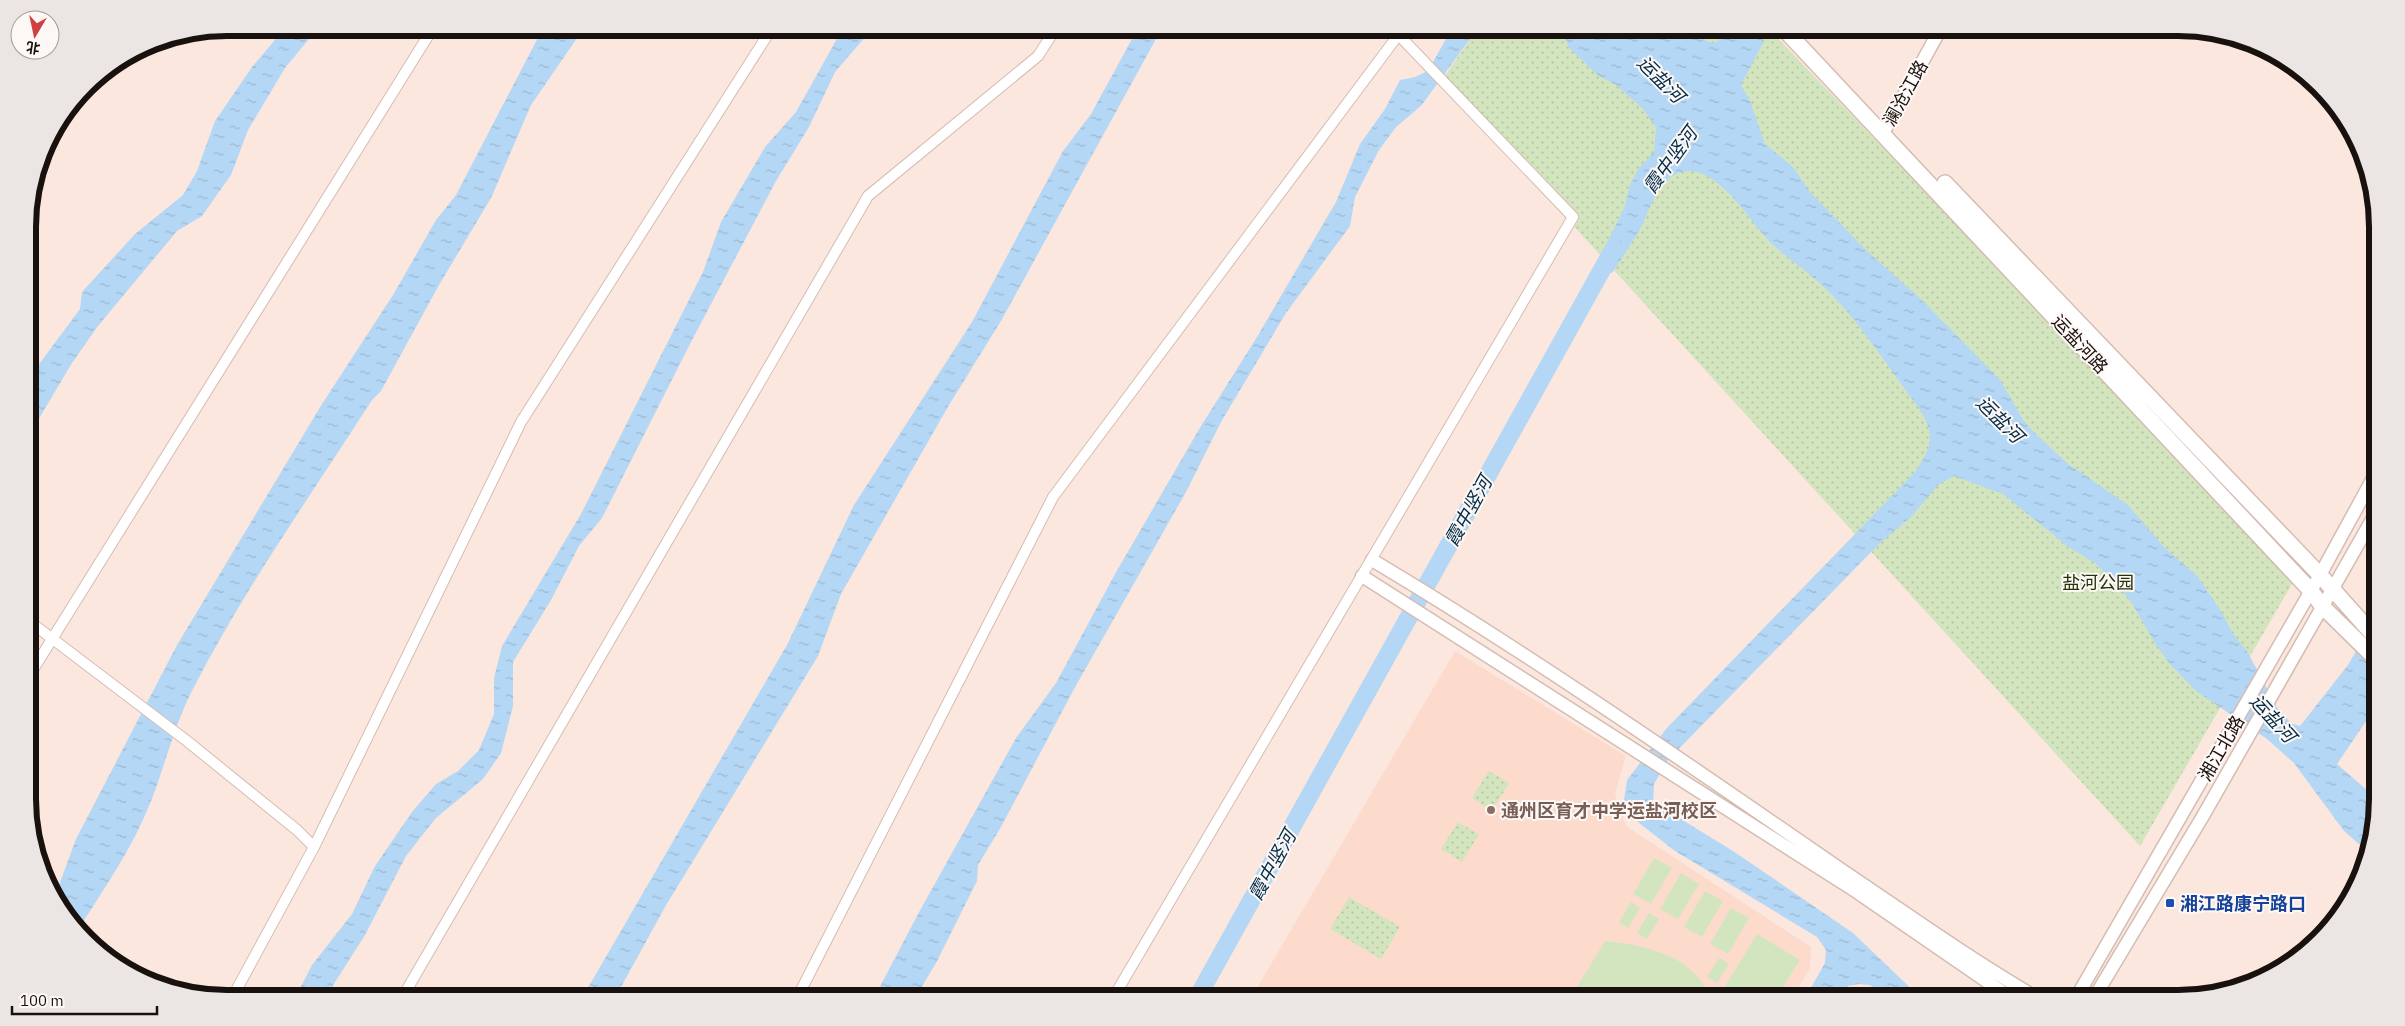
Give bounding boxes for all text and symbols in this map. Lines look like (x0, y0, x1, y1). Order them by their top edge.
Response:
north arrow (10, 10, 60, 60)
text: 北 (25, 38, 41, 58)
water label: 运盐河 (1632, 50, 1692, 110)
street label: 澜沧江路 (1877, 56, 1933, 130)
water label: 霞中竖河 (1638, 119, 1704, 198)
street label: 运盐河路 (2047, 310, 2113, 378)
water label: 运盐河 (1971, 390, 2031, 450)
water label: 霞中竖河 (1439, 468, 1499, 550)
park label: 盐河公园 (2062, 571, 2134, 594)
water label: 运盐河 (2245, 689, 2304, 750)
street label: 湘江北路 (2193, 711, 2249, 785)
place label: 通州区育才中学运盐河校区 (1501, 799, 1717, 822)
marker: 通州区育才中学运盐河校区 (1485, 804, 1497, 816)
water label: 霞中竖河 (1243, 822, 1303, 904)
place label: 湘江路康宁路口 (2180, 892, 2306, 915)
marker: 湘江路康宁路口 (2164, 897, 2176, 909)
scale bar (12, 984, 158, 1016)
text: 100 m (20, 991, 64, 1010)

